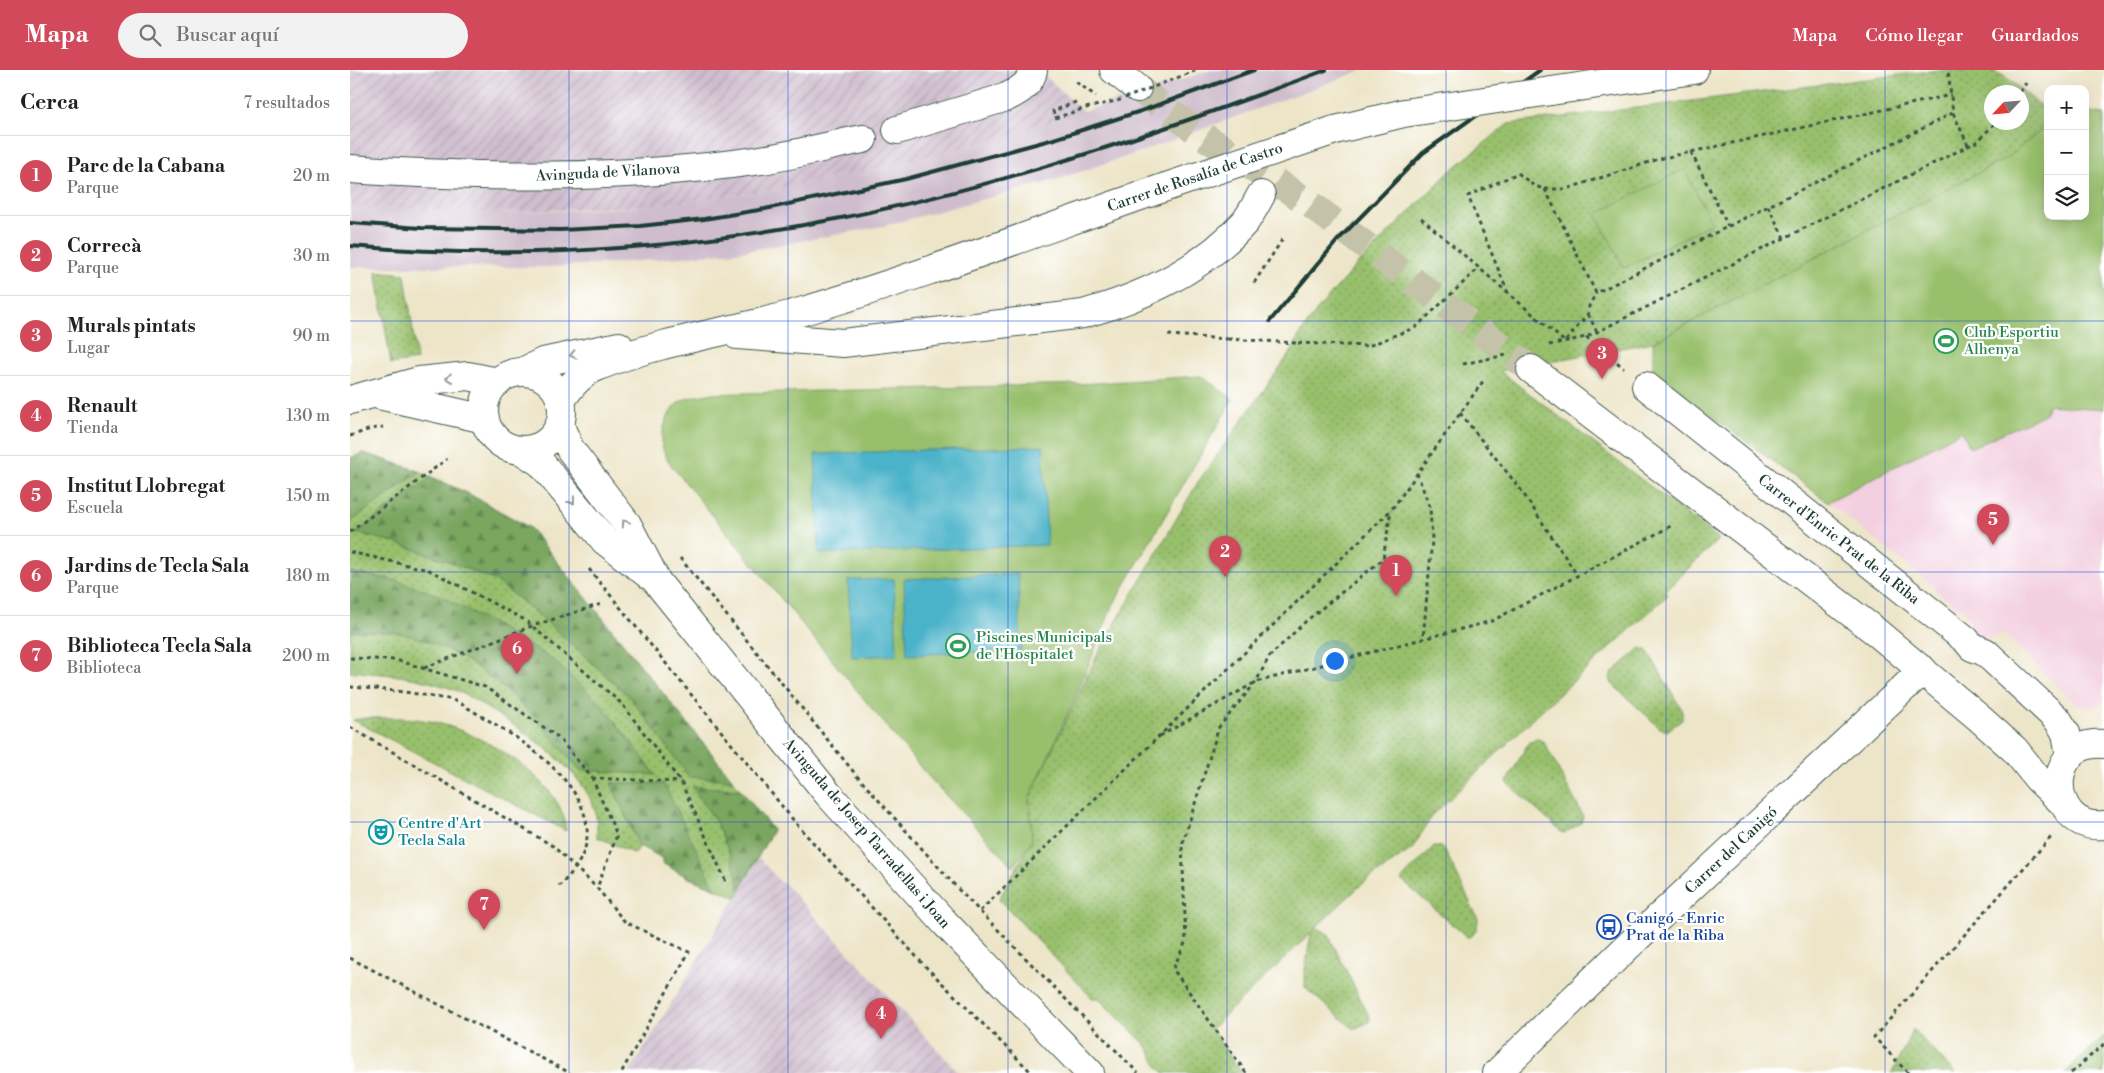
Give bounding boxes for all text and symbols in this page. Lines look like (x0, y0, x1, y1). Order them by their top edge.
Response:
search box (118, 13, 468, 58)
text: Mapa (25, 20, 88, 50)
icon: search (136, 21, 164, 49)
text: Buscar aquí (176, 23, 279, 47)
text: Mapa (1793, 24, 1837, 47)
text: Cómo llegar (1865, 24, 1963, 47)
text: Guardados (1991, 24, 2079, 47)
north arrow (1984, 85, 2029, 130)
map controls (2044, 85, 2089, 220)
button: + (2044, 85, 2089, 130)
text: Cerca (20, 90, 79, 116)
text: 7 resultados (244, 93, 330, 113)
button: − (2044, 130, 2089, 175)
street label: Carrer de Rosalía de Castro (1105, 139, 1285, 216)
text: Parc de la Cabana (67, 154, 225, 178)
street label: Avinguda de Vilanova (534, 159, 681, 186)
text: 1 (32, 166, 40, 186)
text: 20 m (293, 166, 330, 186)
button: layers (2044, 175, 2089, 220)
text: Parque (67, 178, 119, 198)
text: Correcà (67, 234, 141, 258)
text: 2 (31, 246, 41, 266)
text: 30 m (293, 246, 330, 266)
text: Parque (67, 258, 119, 278)
text: Murals pintats (67, 314, 196, 338)
place label: Club Esportiu Alhenya (1963, 323, 2059, 359)
text: 3 (31, 326, 41, 346)
text: 90 m (292, 326, 330, 346)
sports icon: Club Esportiu Alhenya (1933, 328, 1959, 354)
text: Lugar (67, 338, 110, 358)
pin: 3 (1586, 338, 1618, 379)
one-way arrow (569, 349, 578, 360)
one-way arrow (445, 372, 453, 383)
text: Renault (67, 394, 138, 418)
text: 4 (31, 406, 41, 426)
text: 130 m (286, 406, 330, 426)
text: Tienda (67, 418, 118, 438)
street label: Carrer d'Enric Prat de la Riba (1754, 470, 1924, 609)
text: Institut Llobregat (67, 474, 225, 498)
text: 5 (31, 486, 41, 506)
text: 150 m (286, 486, 330, 506)
one-way arrow (566, 495, 574, 504)
text: Escuela (67, 498, 123, 518)
pin: 5 (1977, 504, 2009, 545)
one-way arrow (622, 520, 632, 529)
pin: 2 (1209, 536, 1241, 577)
text: Jardins de Tecla Sala (67, 554, 249, 578)
pin: 1 (1380, 555, 1412, 596)
text: 6 (31, 566, 41, 586)
text: 180 m (286, 566, 330, 586)
text: Parque (67, 578, 119, 598)
place label: Piscines Municipals de l'Hospitalet (976, 628, 1112, 664)
pin: 6 (501, 633, 533, 674)
sports icon: Piscines Municipals de l'Hospitalet (945, 633, 971, 659)
text: Biblioteca Tecla Sala (67, 634, 252, 658)
text: 7 (31, 646, 41, 666)
text: 200 m (282, 646, 330, 666)
your location (1322, 648, 1348, 674)
text: Biblioteca (67, 658, 141, 678)
street label: Avinguda de Josep Tarradellas i Joan (778, 733, 955, 932)
street label: Carrer del Canigó (1681, 803, 1782, 898)
place label: Centre d'Art Tecla Sala (398, 814, 482, 850)
theatre icon: Centre d'Art Tecla Sala (368, 819, 394, 845)
pin: 7 (468, 889, 500, 930)
place label: Canigó - Enric Prat de la Riba (1626, 909, 1725, 945)
bus stop icon: Canigó - Enric Prat de la Riba (1596, 914, 1622, 940)
pin: 4 (865, 998, 897, 1039)

